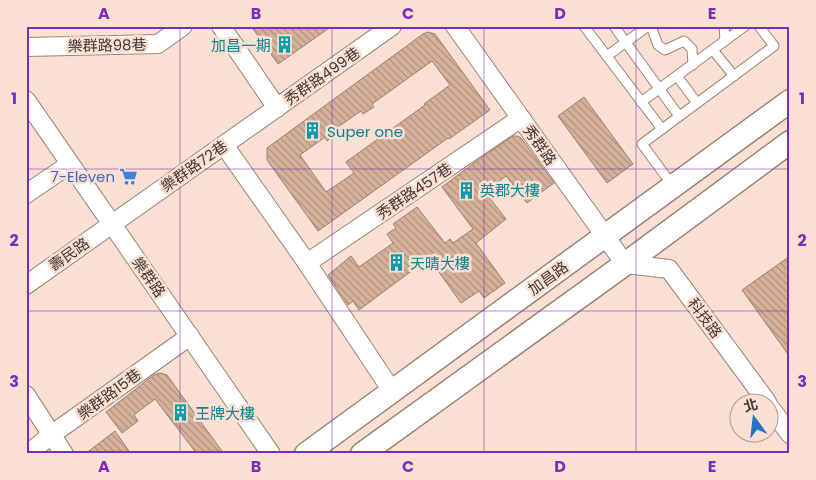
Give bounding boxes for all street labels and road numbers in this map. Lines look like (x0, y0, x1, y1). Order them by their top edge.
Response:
street label: 樂群路98巷 (67, 34, 147, 56)
street label: 秀群路499巷 (280, 42, 364, 110)
street label: 秀群路 (518, 121, 562, 169)
street label: 樂群路72巷 (157, 135, 231, 197)
street label: 秀群路457巷 (372, 158, 456, 224)
street label: 壽民路 (45, 232, 93, 276)
street label: 樂群路 (127, 253, 171, 301)
street label: 加昌路 (524, 256, 572, 300)
street label: 科技路 (683, 294, 727, 342)
street label: 樂群路15巷 (73, 364, 145, 424)

